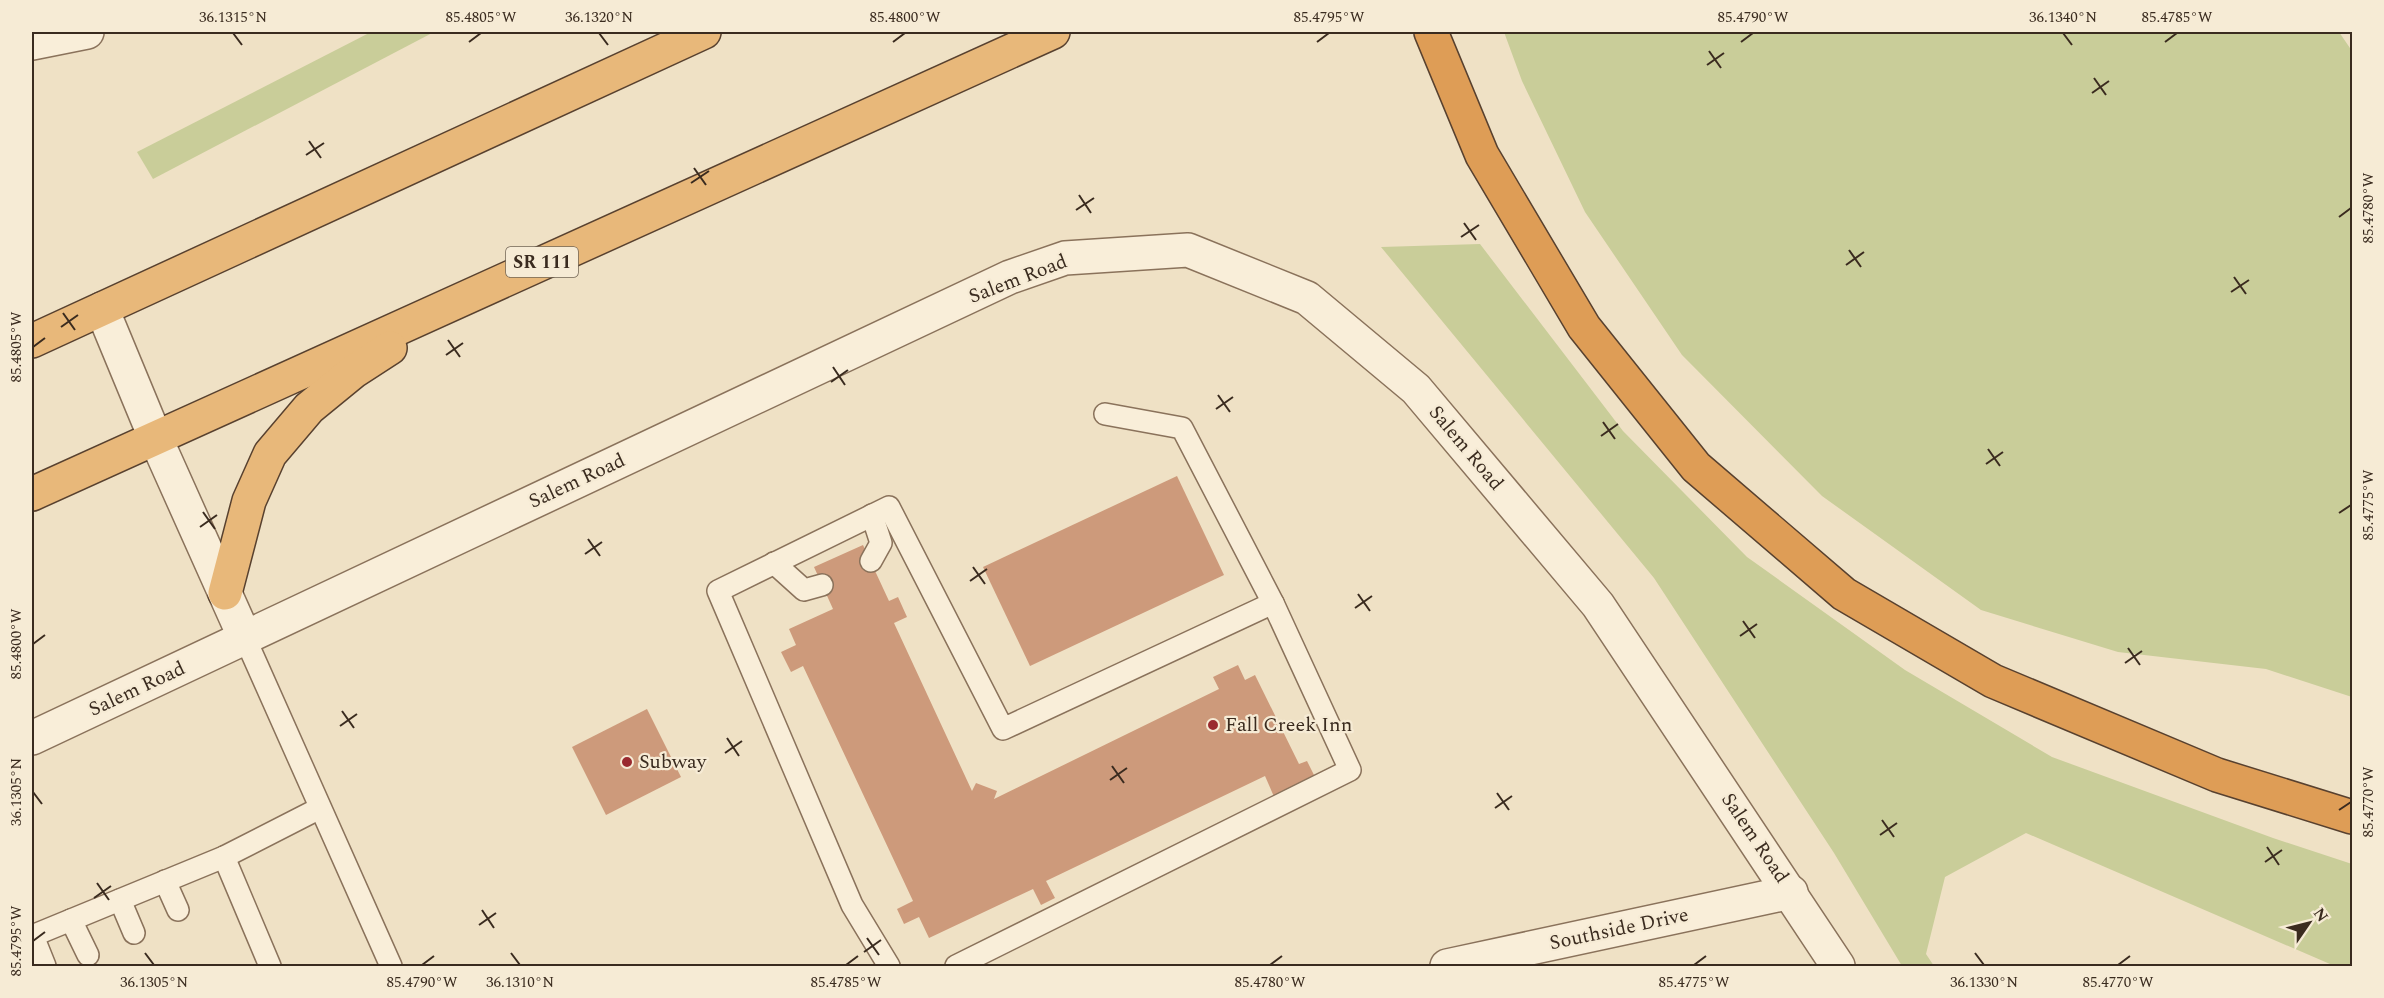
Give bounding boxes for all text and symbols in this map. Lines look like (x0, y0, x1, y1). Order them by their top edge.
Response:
text: 36.1315°N (199, 6, 267, 29)
text: 85.4805°W (446, 6, 517, 29)
text: 36.1320°N (565, 6, 633, 29)
text: 85.4800°W (870, 6, 941, 29)
text: 85.4795°W (1294, 6, 1365, 29)
text: 85.4790°W (1718, 6, 1789, 29)
text: 36.1340°N (2029, 6, 2097, 29)
text: 85.4785°W (2142, 6, 2213, 29)
text: 85.4780°W (2357, 172, 2380, 243)
street label: Salem Road (964, 246, 1072, 312)
road number: SR 111 (506, 247, 578, 277)
text: 85.4805°W (5, 311, 28, 382)
street label: Salem Road (1421, 399, 1511, 497)
street label: Salem Road (524, 446, 630, 516)
text: 85.4775°W (2357, 469, 2380, 540)
text: 85.4800°W (5, 608, 28, 679)
street label: Salem Road (84, 654, 190, 724)
place label: Fall Creek Inn (1225, 710, 1352, 740)
marker: Fall Creek Inn (1206, 718, 1220, 732)
place label: Subway (639, 747, 708, 777)
marker: Subway (620, 755, 634, 769)
text: 36.1305°N (5, 758, 28, 826)
text: 85.4770°W (2357, 766, 2380, 837)
street label: Salem Road (1714, 787, 1796, 889)
north arrow (2279, 893, 2339, 953)
street label: Southside Drive (1547, 900, 1691, 958)
text: N (2307, 903, 2334, 927)
text: 85.4795°W (5, 905, 28, 976)
text: 36.1305°N (120, 971, 188, 994)
text: 85.4790°W (387, 971, 458, 994)
text: 36.1310°N (486, 971, 554, 994)
text: 85.4785°W (811, 971, 882, 994)
text: 85.4780°W (1235, 971, 1306, 994)
text: 85.4775°W (1659, 971, 1730, 994)
text: 36.1330°N (1950, 971, 2018, 994)
text: 85.4770°W (2083, 971, 2154, 994)

